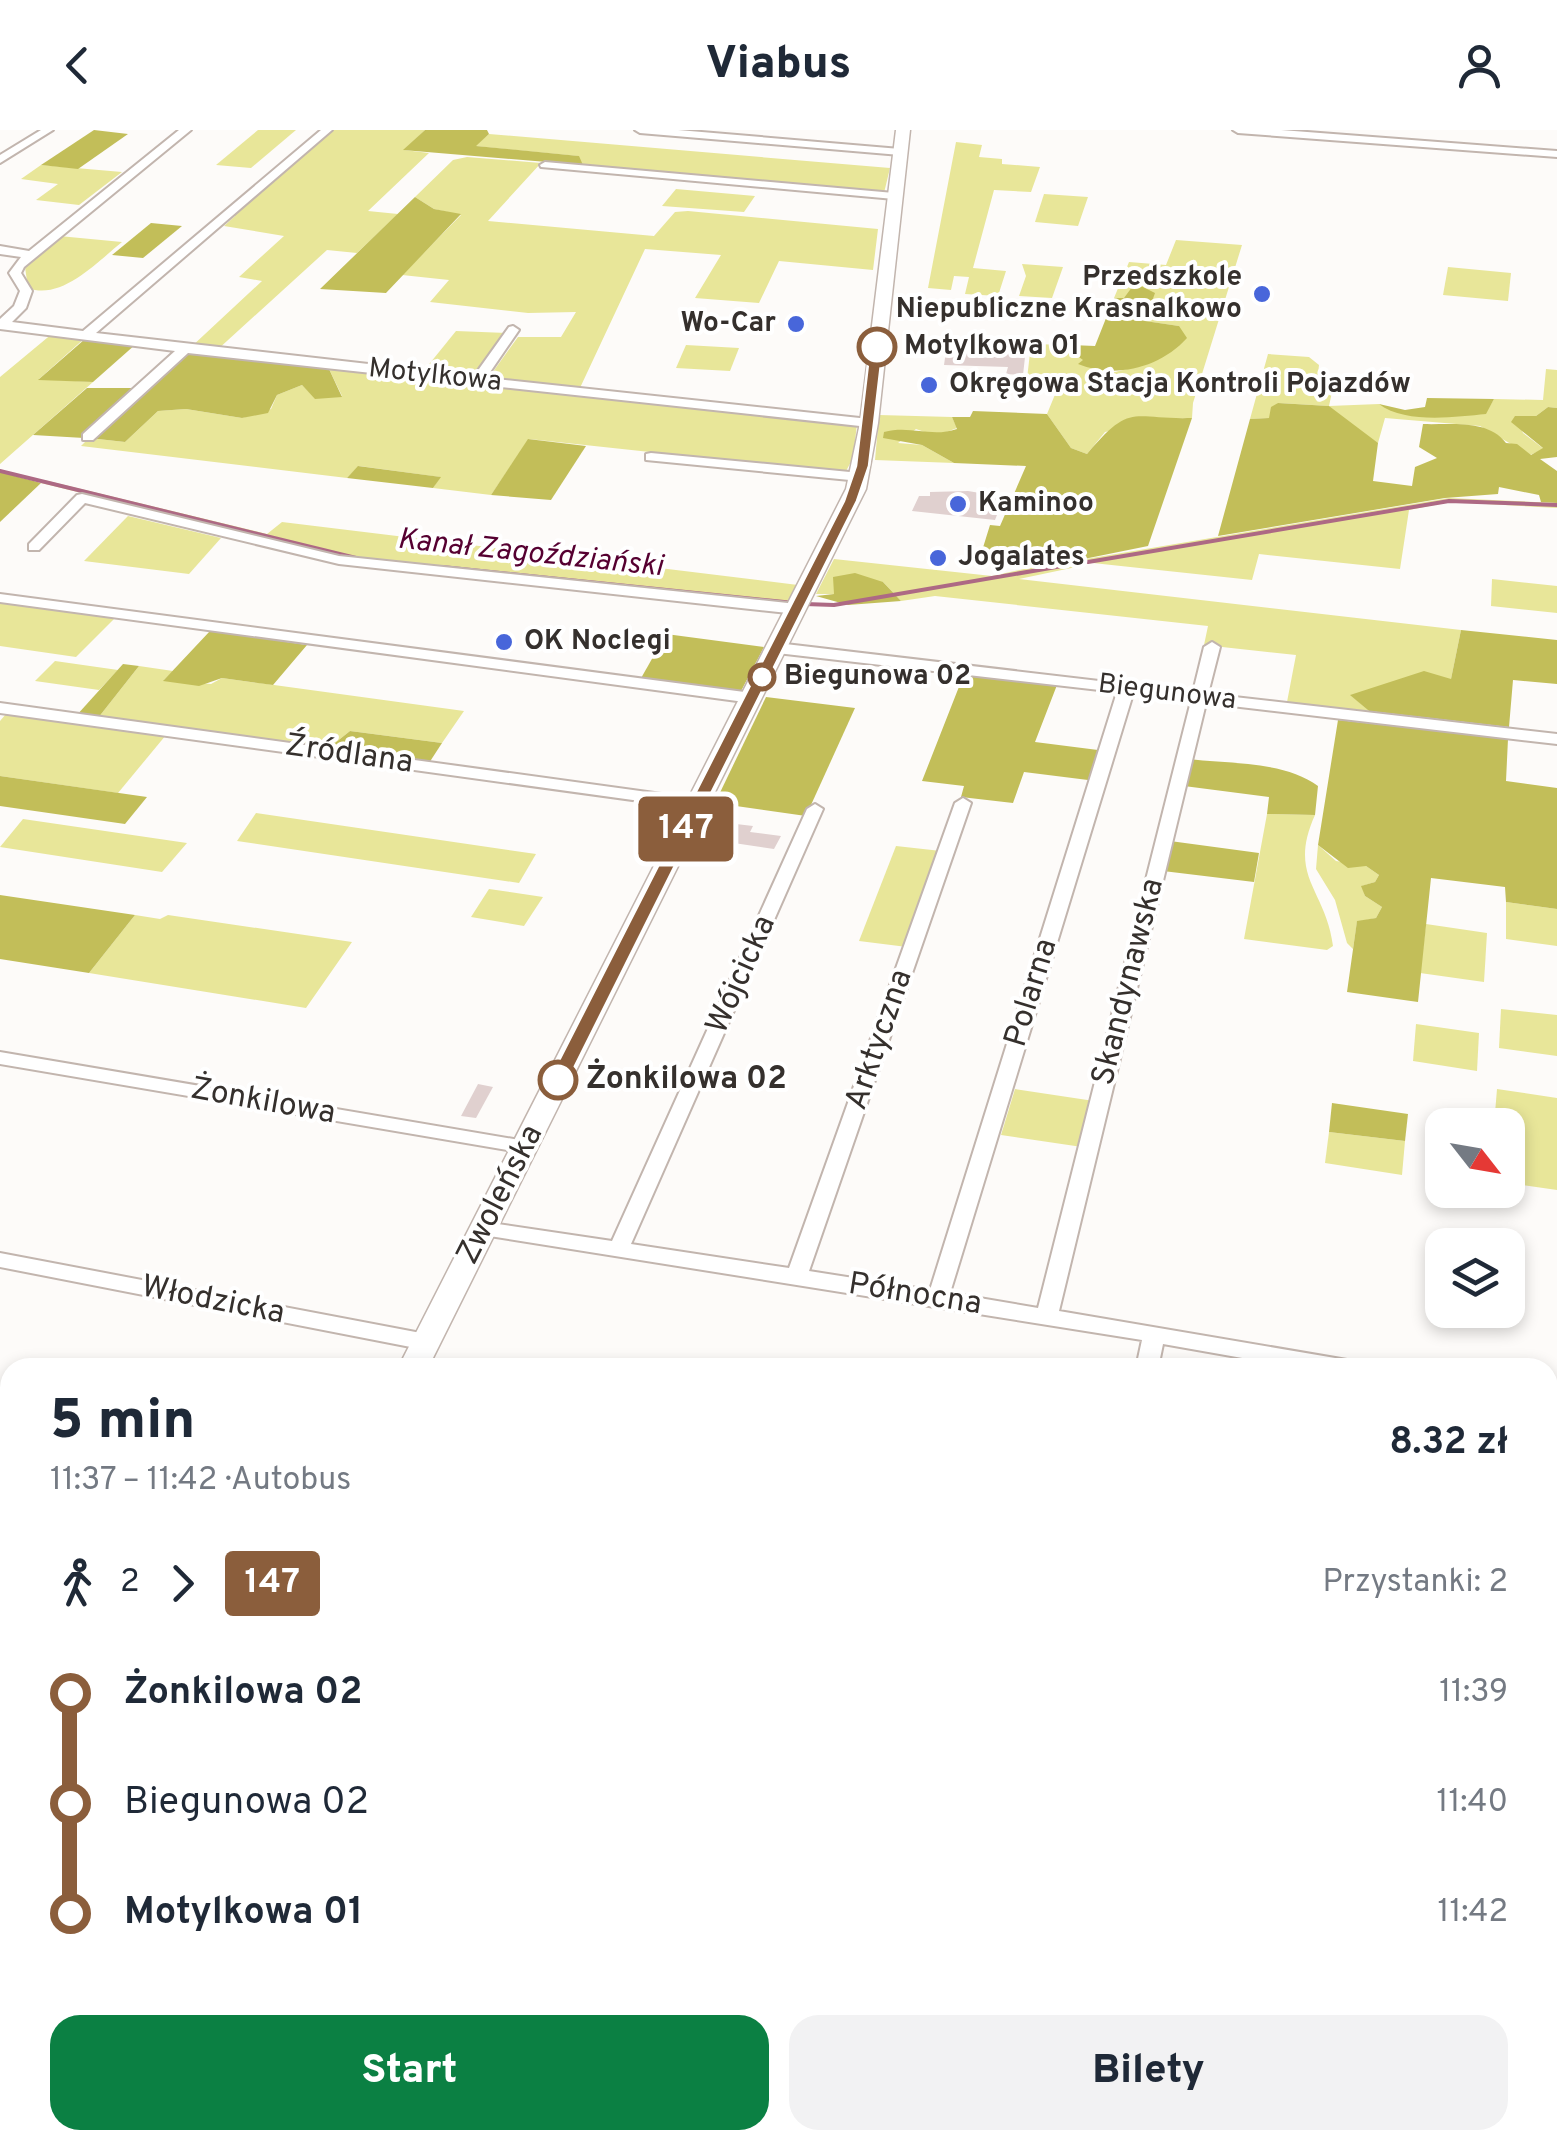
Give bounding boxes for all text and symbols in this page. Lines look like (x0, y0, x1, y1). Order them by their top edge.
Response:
text: Viabus (706, 37, 851, 94)
icon: back (50, 38, 105, 93)
icon: person (1452, 38, 1507, 93)
place label: Przedszkole Niepubliczne Krasnalkowo (896, 260, 1242, 328)
marker: Przedszkole Niepubliczne Krasnalkowo (1251, 283, 1273, 305)
place label: Wo-Car (681, 306, 776, 342)
marker: Wo-Car (785, 313, 807, 335)
marker: Motylkowa 01 (858, 328, 896, 366)
place label: Motylkowa 01 (904, 329, 1080, 365)
street label: Motylkowa (366, 351, 504, 401)
place label: Okręgowa Stacja Kontroli Pojazdów (949, 367, 1411, 403)
marker: Okręgowa Stacja Kontroli Pojazdów (918, 374, 940, 396)
place label: Kaminoo (978, 486, 1094, 522)
marker: Kaminoo (947, 493, 969, 515)
water label: Kanał Zagoździański (395, 522, 666, 587)
place label: Jogalates (958, 540, 1085, 576)
marker: Jogalates (927, 547, 949, 569)
place label: OK Noclegi (524, 624, 671, 660)
marker: OK Noclegi (493, 631, 515, 653)
place label: Biegunowa 02 (784, 659, 971, 695)
marker: Biegunowa 02 (749, 664, 775, 690)
street label: Biegunowa (1096, 667, 1238, 719)
street label: Źródlana (282, 724, 416, 784)
line badge: 147 (628, 796, 744, 862)
text: 147 (658, 807, 714, 851)
street label: Skandynawska (1084, 874, 1174, 1090)
street label: Wójcicka (698, 910, 786, 1040)
street label: Polarna (997, 934, 1067, 1052)
street label: Arktyczna (837, 965, 923, 1115)
place label: Żonkilowa 02 (586, 1058, 787, 1100)
marker: Żonkilowa 02 (539, 1061, 577, 1099)
street label: Żonkilowa (187, 1069, 339, 1134)
north arrow (1425, 1108, 1525, 1208)
map controls (1425, 1108, 1525, 1328)
street label: Zwoleńska (449, 1118, 553, 1272)
button: layers (1425, 1228, 1525, 1328)
street label: Północna (845, 1265, 985, 1325)
street label: Włodzicka (138, 1268, 288, 1334)
text: 5 min (50, 1388, 195, 1458)
text: 8.32 zł (1389, 1419, 1508, 1468)
text: 11:37 – 11:42 · Autobus (50, 1461, 351, 1501)
icon: walk (50, 1556, 105, 1611)
icon: forward (155, 1556, 210, 1611)
text: 147 (245, 1561, 300, 1605)
text: 2 (120, 1563, 140, 1603)
text: Przystanki: 2 (1322, 1563, 1508, 1603)
text: Żonkilowa 02 (124, 1669, 362, 1718)
text: 11:39 (1439, 1673, 1508, 1713)
text: Biegunowa 02 (124, 1779, 369, 1828)
text: 11:40 (1437, 1783, 1508, 1823)
text: Motylkowa 01 (124, 1889, 363, 1938)
text: 11:42 (1437, 1893, 1508, 1933)
button: Start (50, 2015, 769, 2130)
button: Bilety (789, 2015, 1508, 2130)

